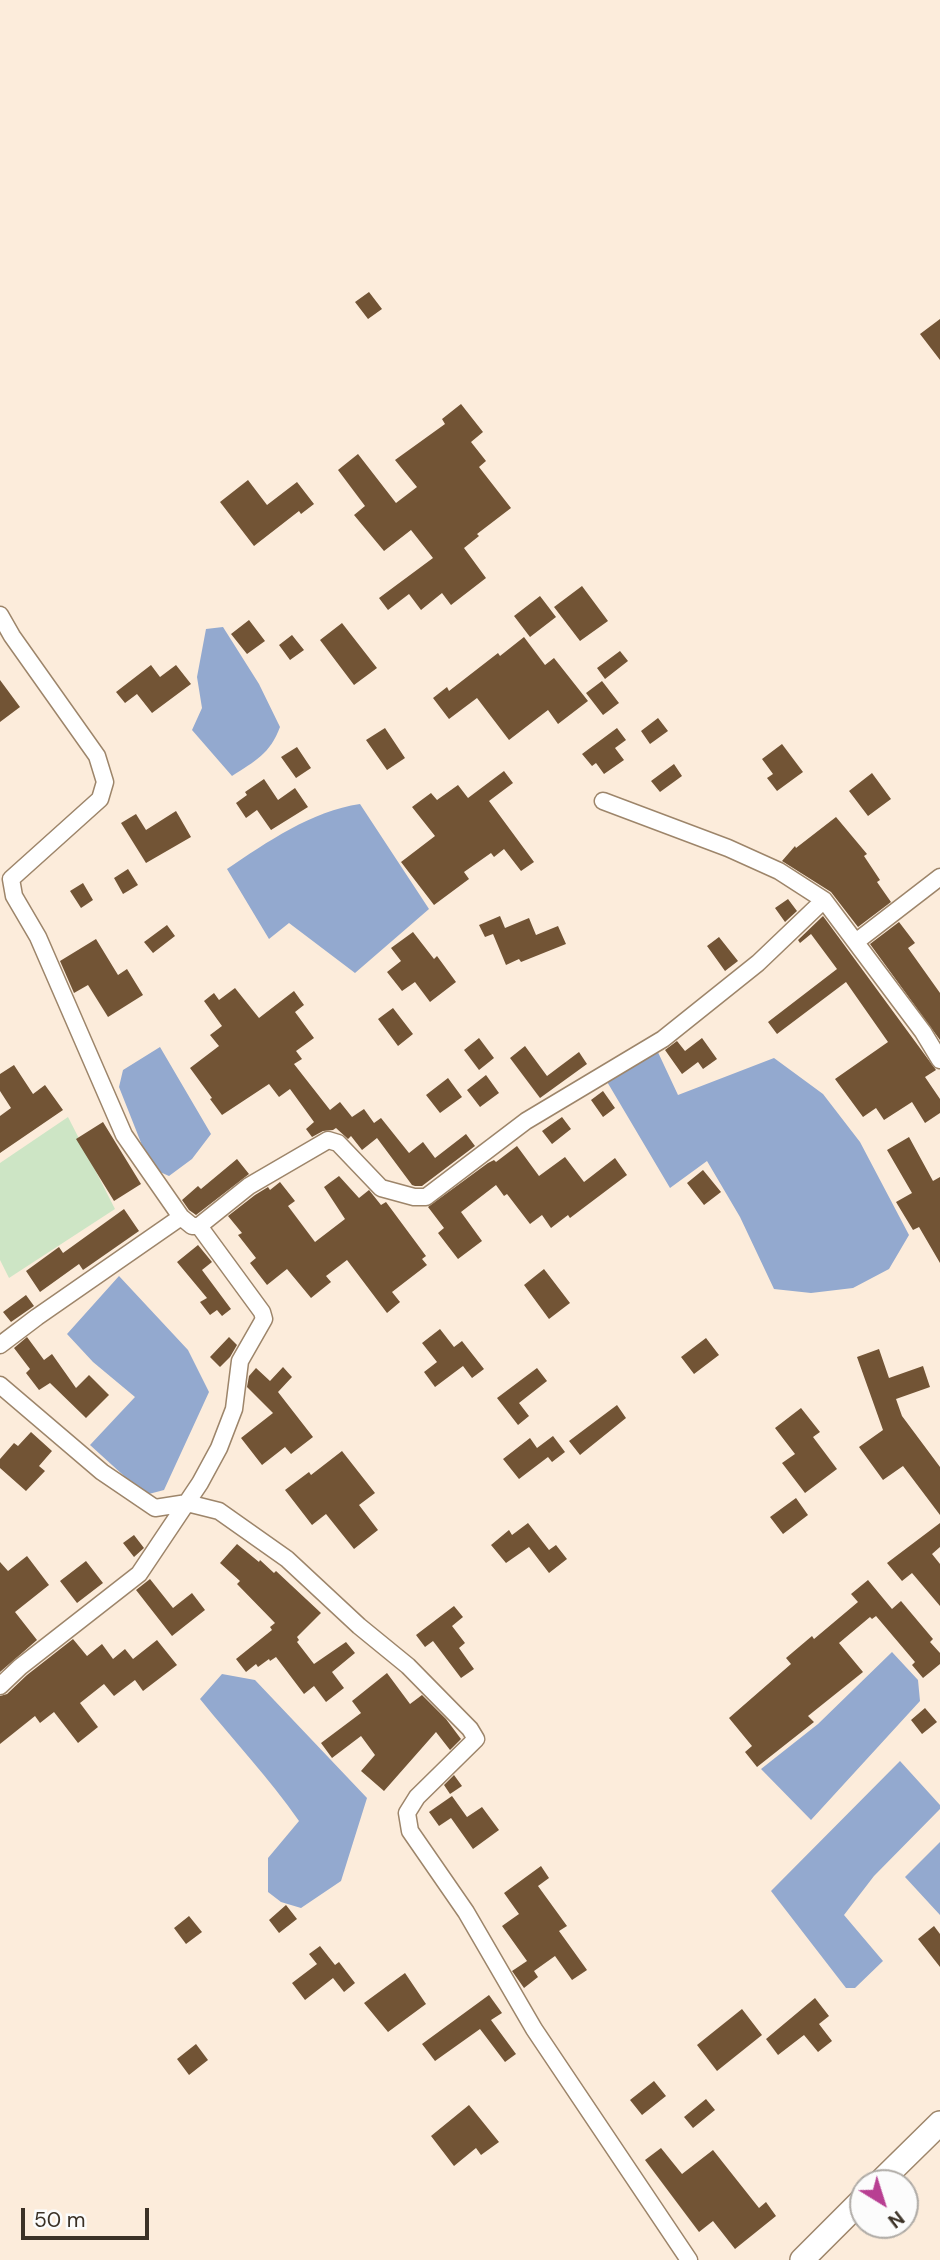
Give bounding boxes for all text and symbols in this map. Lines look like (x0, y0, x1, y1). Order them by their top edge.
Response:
north arrow (849, 2169, 919, 2239)
scale bar (24, 2194, 152, 2238)
text: N (883, 2205, 909, 2233)
text: 50 m (34, 2206, 85, 2234)

